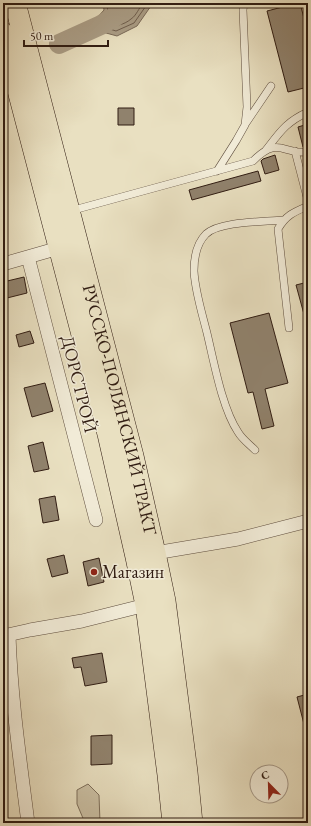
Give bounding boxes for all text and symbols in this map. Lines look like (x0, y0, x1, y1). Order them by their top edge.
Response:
scale bar (24, 22, 108, 48)
text: 50 m (30, 28, 54, 44)
street label: РУССКО-ПОЛЯНСКИЙ ТРАКТ (78, 282, 163, 538)
street label: ДОРСТРОЙ (56, 333, 103, 435)
place label: Магазин (102, 560, 164, 583)
marker: Магазин (89, 567, 99, 577)
north arrow (249, 764, 289, 804)
text: С (259, 767, 272, 783)

